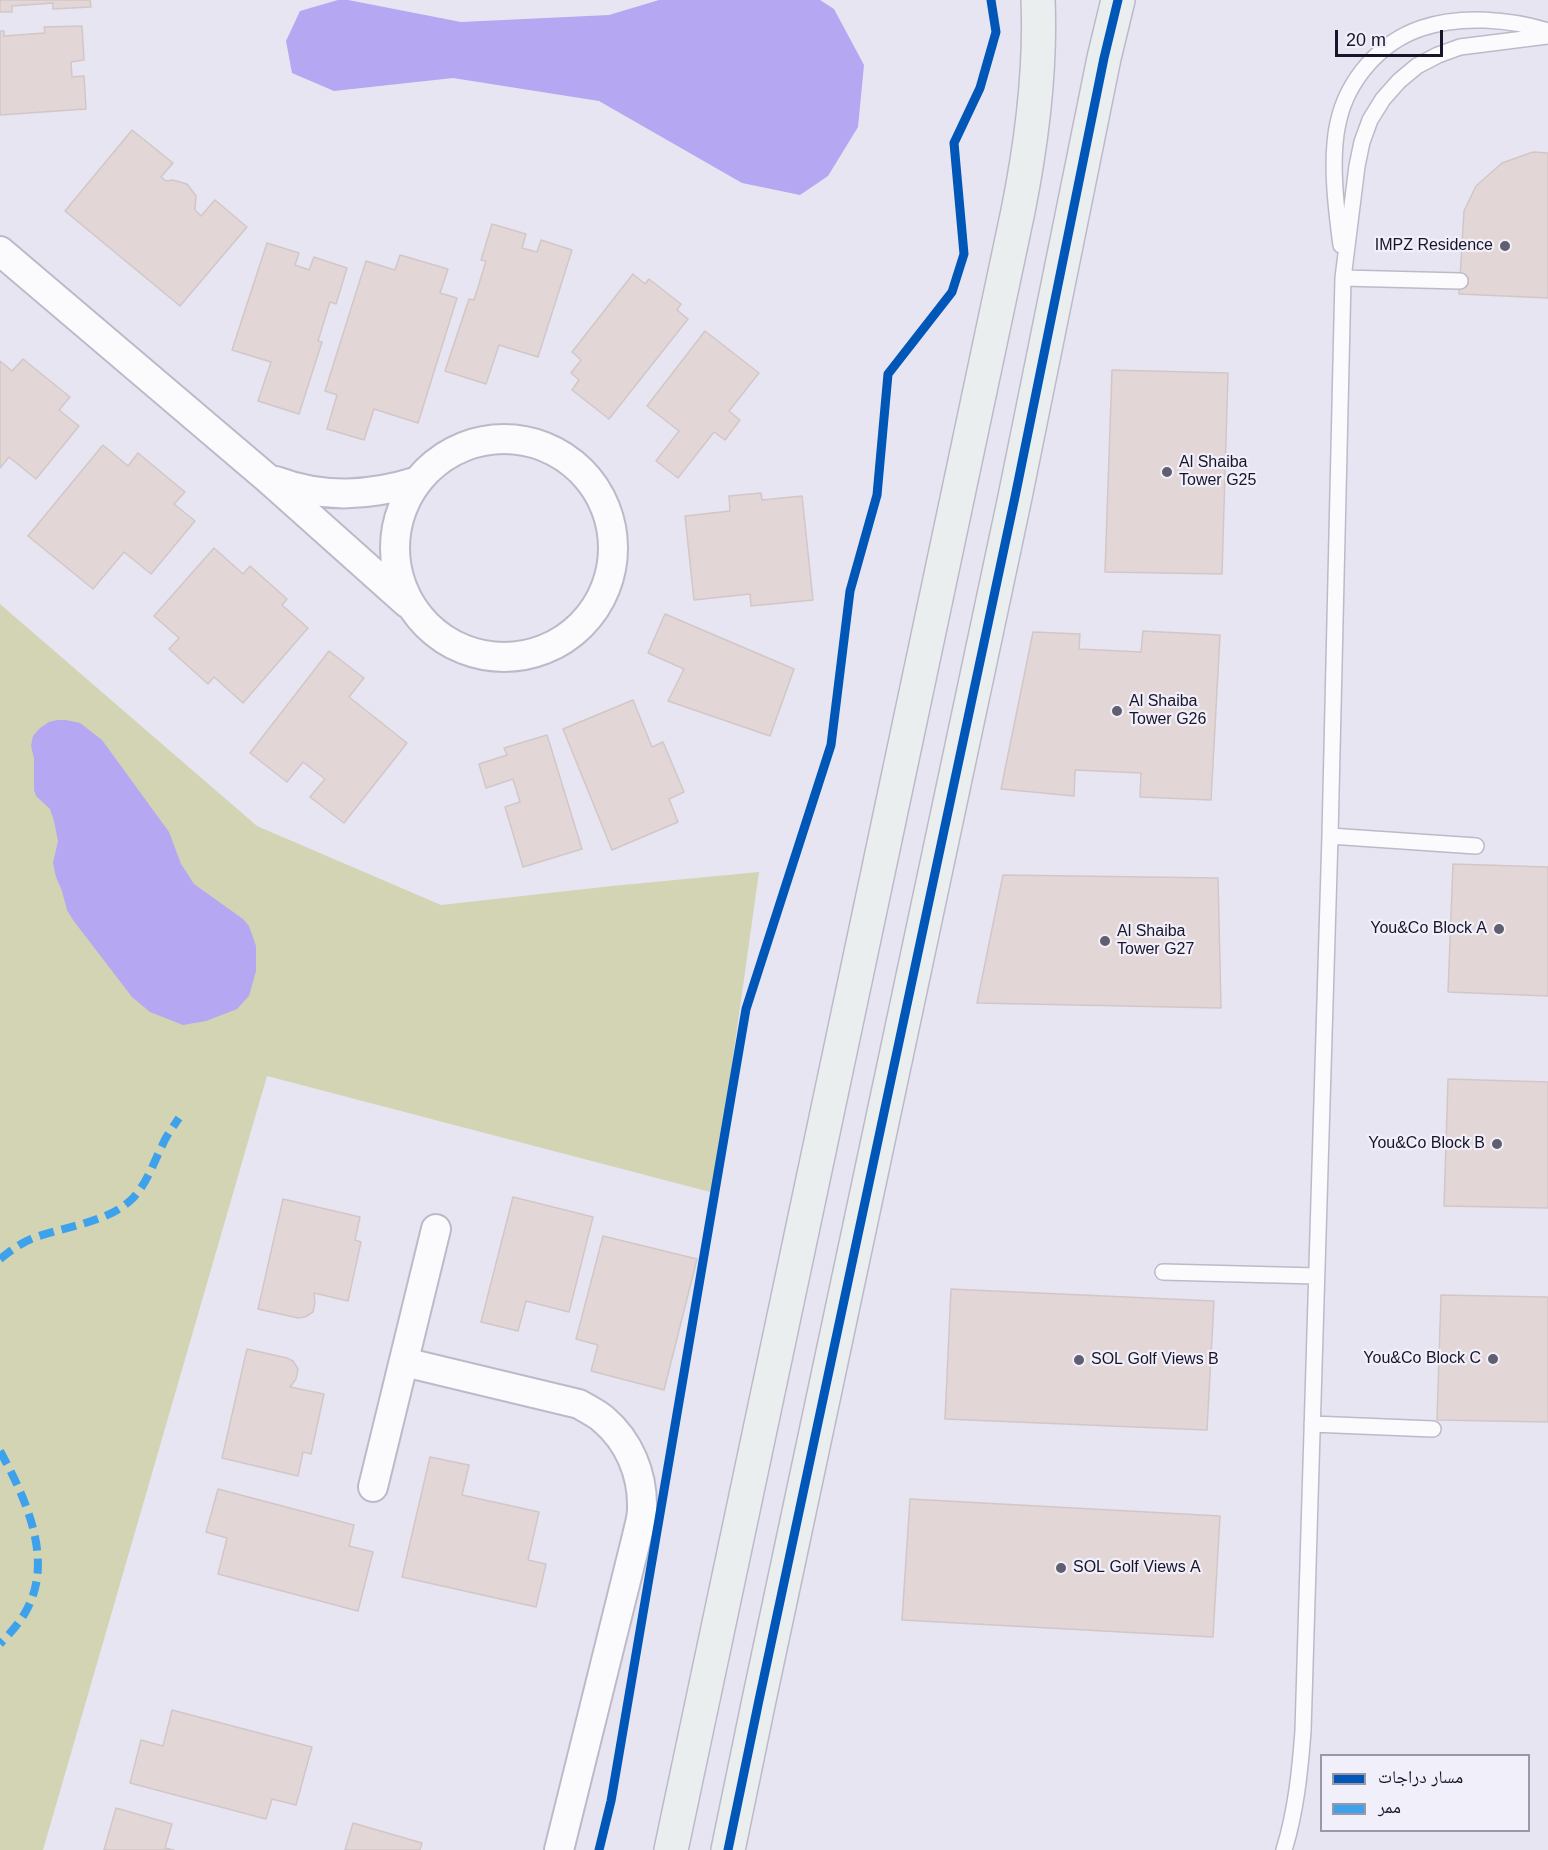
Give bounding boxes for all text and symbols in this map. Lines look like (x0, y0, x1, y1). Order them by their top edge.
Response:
scale bar (1338, 18, 1446, 56)
text: 20 m (1346, 30, 1386, 50)
place label: IMPZ Residence (1375, 236, 1493, 256)
marker: IMPZ Residence (1498, 239, 1512, 253)
place label: Al Shaiba Tower G25 (1179, 453, 1256, 491)
marker: Al Shaiba Tower G25 (1160, 465, 1174, 479)
place label: Al Shaiba Tower G26 (1129, 692, 1206, 730)
marker: Al Shaiba Tower G26 (1110, 704, 1124, 718)
place label: You&Co Block A (1370, 919, 1487, 939)
place label: Al Shaiba Tower G27 (1117, 922, 1194, 960)
marker: You&Co Block A (1492, 922, 1506, 936)
marker: Al Shaiba Tower G27 (1098, 934, 1112, 948)
place label: You&Co Block B (1368, 1134, 1485, 1154)
marker: You&Co Block B (1490, 1137, 1504, 1151)
place label: You&Co Block C (1363, 1349, 1481, 1369)
place label: SOL Golf Views B (1091, 1350, 1219, 1370)
marker: You&Co Block C (1486, 1352, 1500, 1366)
marker: SOL Golf Views B (1072, 1353, 1086, 1367)
place label: SOL Golf Views A (1073, 1558, 1201, 1578)
marker: SOL Golf Views A (1054, 1561, 1068, 1575)
legend (1320, 1754, 1530, 1832)
text: مسار دراجات (1378, 1767, 1463, 1787)
text: ممر (1378, 1797, 1401, 1817)

